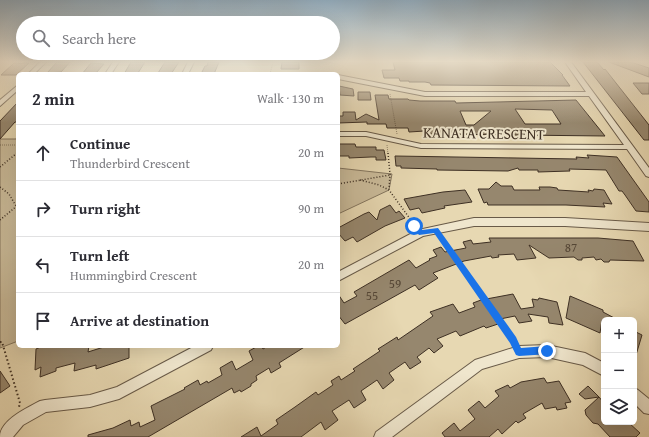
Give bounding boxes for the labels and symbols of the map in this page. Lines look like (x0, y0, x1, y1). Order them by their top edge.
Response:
street label: KANATA CRESCENT (423, 121, 546, 145)
route start (405, 217, 423, 235)
house number: 87 (565, 238, 577, 257)
house number: 59 (389, 274, 401, 293)
house number: 55 (366, 286, 378, 305)
route end (538, 342, 556, 360)

